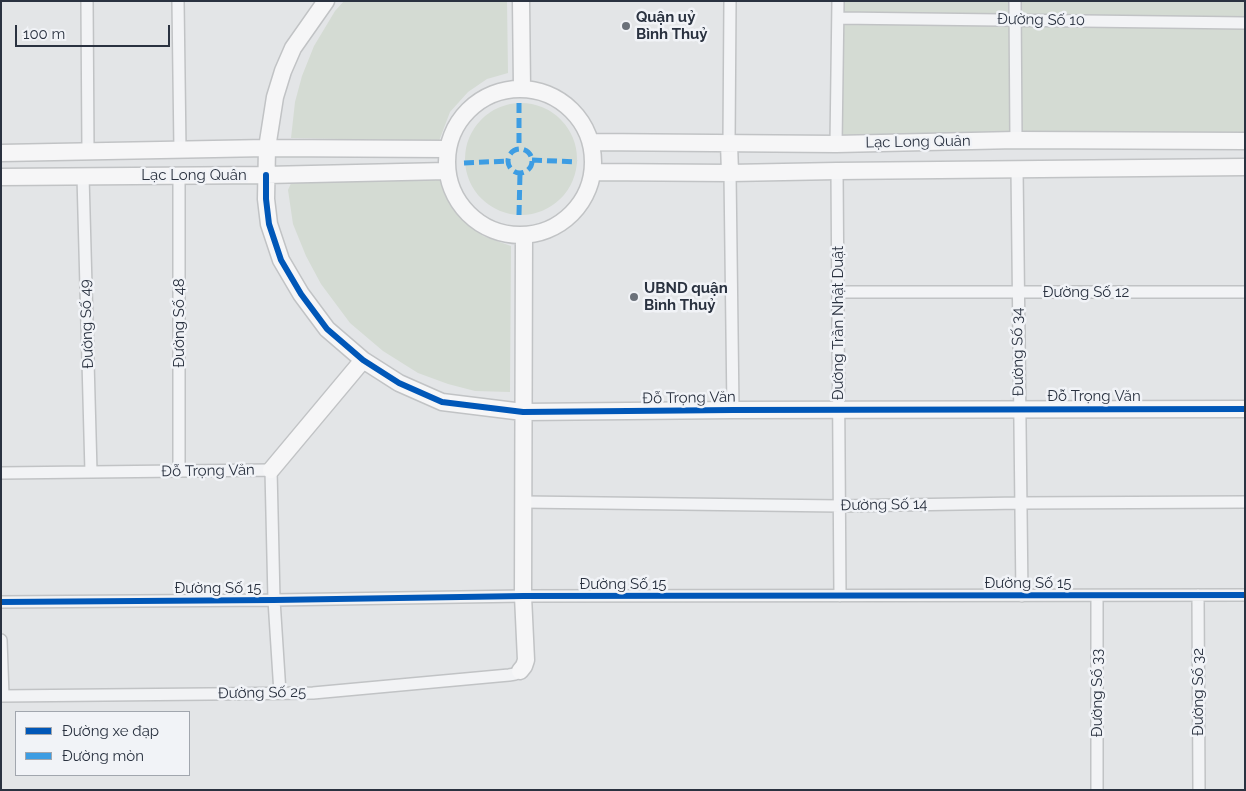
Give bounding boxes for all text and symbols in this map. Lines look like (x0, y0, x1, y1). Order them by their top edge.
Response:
place label: Quận uỷ Bình Thuỷ (636, 8, 708, 43)
street label: Đường Số 10 (997, 10, 1085, 30)
scale bar (18, 15, 172, 47)
marker: Quận uỷ Bình Thuỷ (620, 20, 632, 32)
text: 100 m (23, 25, 65, 43)
street label: Lạc Long Quân (865, 132, 971, 152)
street label: Lạc Long Quân (141, 166, 247, 184)
street label: Đường Trần Nhật Duật (829, 246, 847, 400)
street label: Đường Số 48 (170, 278, 188, 368)
street label: Đường Số 49 (76, 279, 98, 369)
place label: UBND quận Bình Thuỷ (644, 279, 728, 314)
street label: Đường Số 12 (1043, 283, 1129, 301)
marker: UBND quận Bình Thuỷ (628, 291, 640, 303)
street label: Đường Số 34 (1008, 308, 1028, 396)
street label: Đỗ Trọng Văn (1047, 387, 1141, 405)
street label: Đỗ Trọng Văn (642, 388, 736, 408)
street label: Đỗ Trọng Văn (161, 461, 255, 481)
street label: Đường Số 14 (840, 495, 928, 515)
street label: Đường Số 15 (985, 574, 1071, 592)
street label: Đường Số 15 (580, 575, 666, 593)
street label: Đường Số 15 (175, 579, 261, 597)
street label: Đường Số 32 (1189, 648, 1207, 736)
street label: Đường Số 33 (1088, 649, 1106, 737)
street label: Đường Số 25 (218, 683, 306, 703)
legend (15, 711, 190, 776)
text: Đường xe đạp (62, 722, 159, 740)
text: Đường mòn (62, 747, 144, 765)

